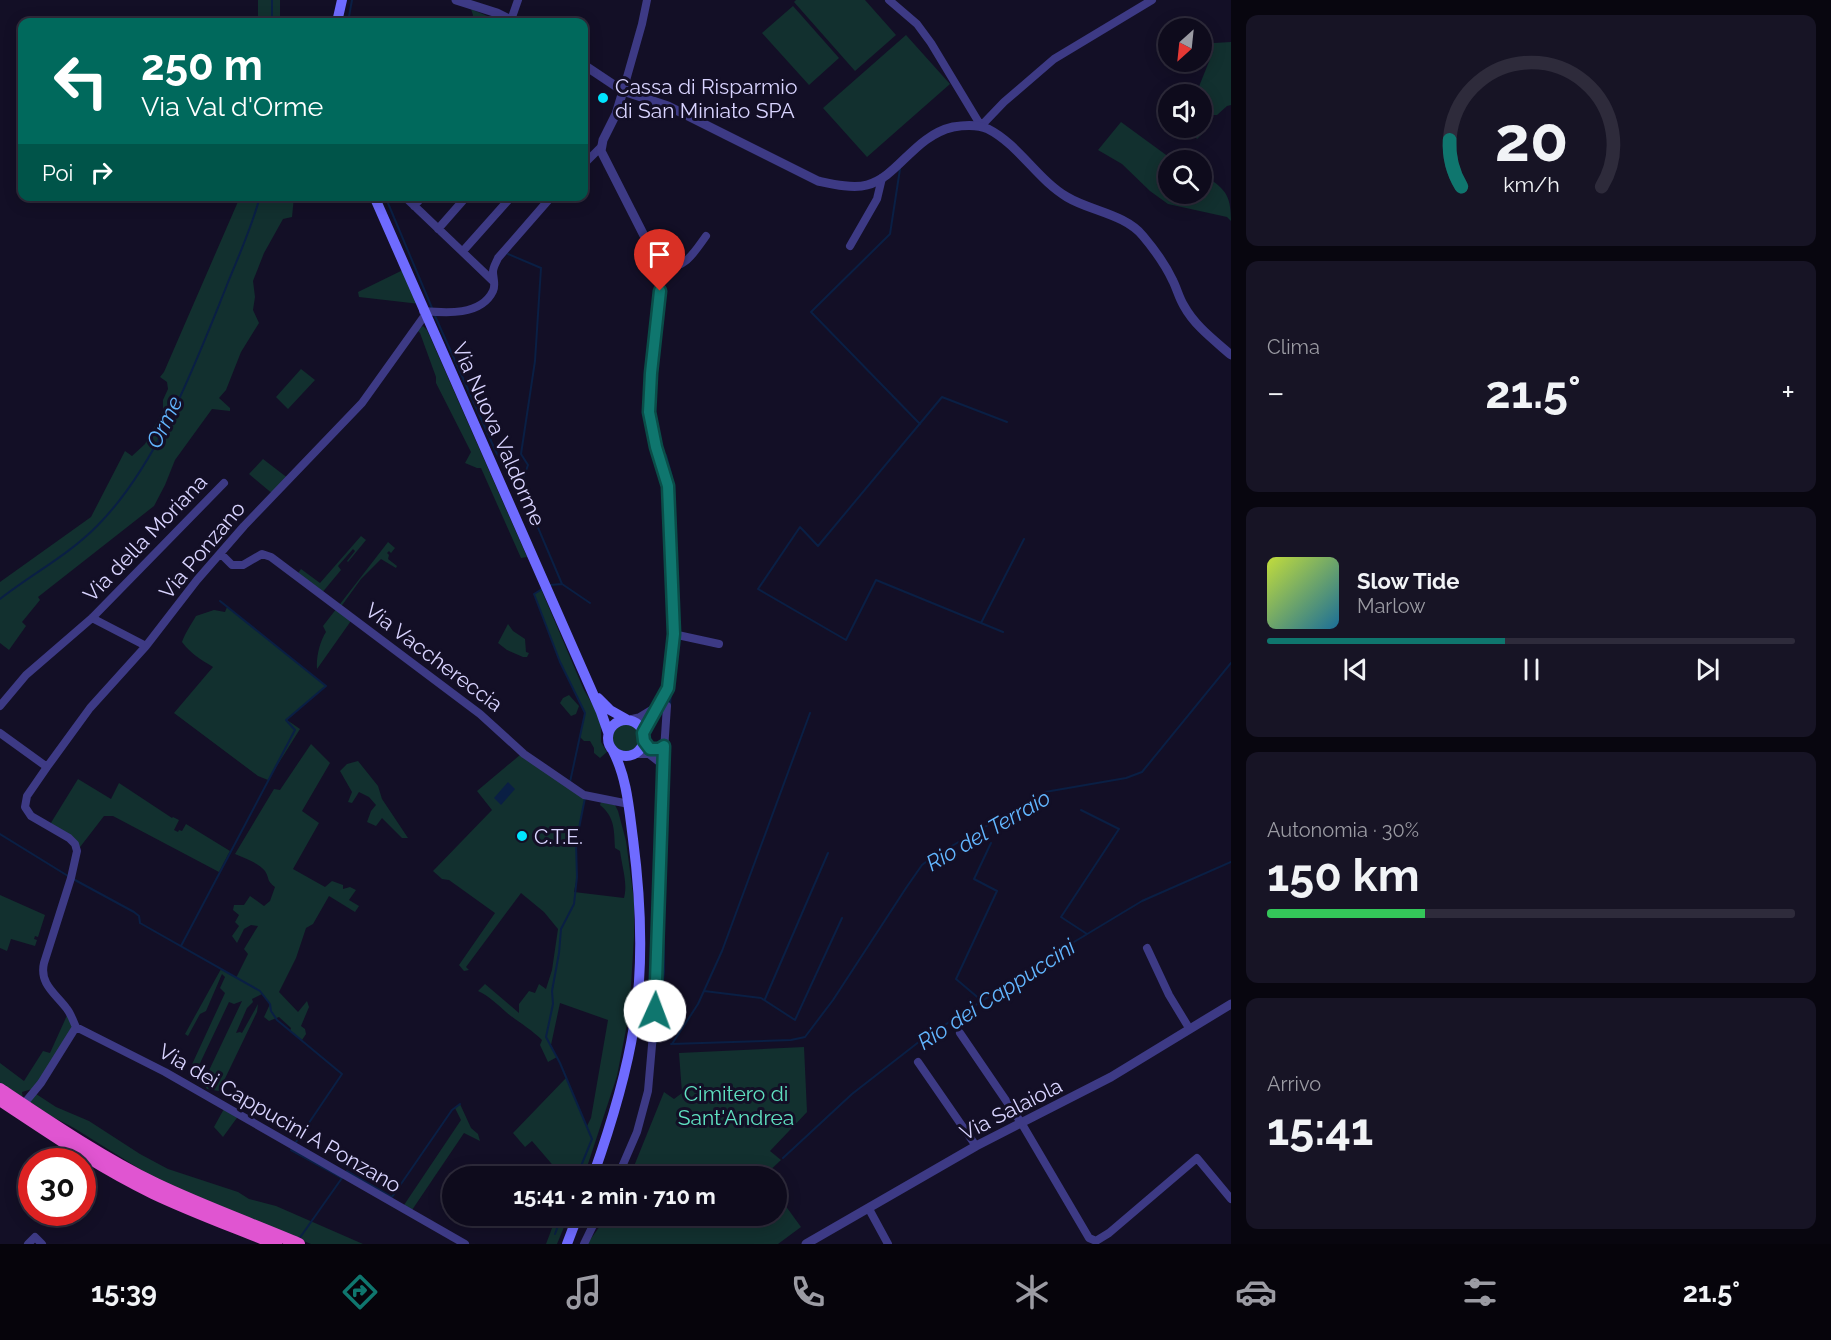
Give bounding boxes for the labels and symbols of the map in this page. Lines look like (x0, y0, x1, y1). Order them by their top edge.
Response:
north arrow (1158, 18, 1212, 72)
place label: Cassa di Risparmio di San Miniato SPA (615, 74, 797, 123)
marker: Cassa di Risparmio di San Miniato SPA (596, 91, 610, 105)
pin (634, 229, 685, 291)
street label: Via Nuova Valdorme (447, 338, 551, 530)
water label: Orme (140, 392, 188, 452)
street label: Via della Moriana (78, 469, 212, 607)
street label: Via Ponzano (154, 496, 250, 604)
street label: Via Vacchereccia (360, 597, 508, 717)
water label: Rio del Terraio (921, 784, 1055, 876)
place label: C.T.E. (534, 824, 583, 849)
marker: C.T.E. (515, 829, 529, 843)
water label: Rio dei Cappuccini (912, 933, 1081, 1055)
position arrow (623, 979, 687, 1043)
street label: Via dei Cappucini A Ponzano (154, 1038, 406, 1198)
street label: Via Salaiola (956, 1073, 1066, 1145)
park label: Cimitero di Sant'Andrea (678, 1081, 794, 1130)
speed limit sign: 30 (18, 1148, 96, 1226)

